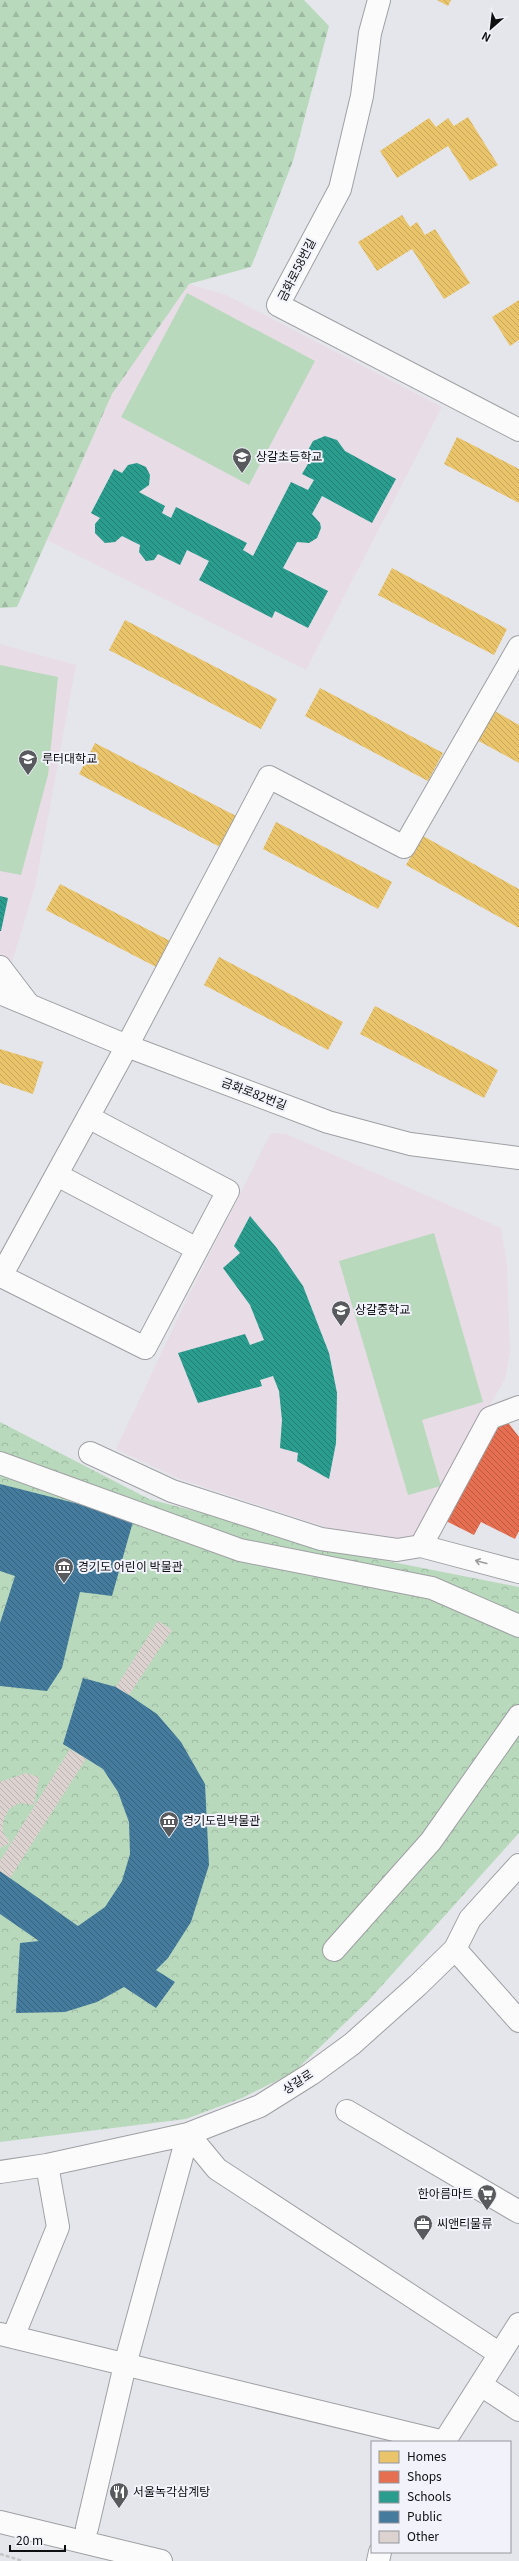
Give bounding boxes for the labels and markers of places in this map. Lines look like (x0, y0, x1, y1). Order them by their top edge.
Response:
school or university icon: 상갈초등학교 (231, 446, 253, 474)
place label: 상갈초등학교 (256, 447, 322, 464)
school or university icon: 루터대학교 (17, 748, 39, 776)
place label: 루터대학교 (42, 749, 97, 766)
school or university icon: 상갈중학교 (330, 1299, 352, 1327)
place label: 상갈중학교 (355, 1300, 410, 1317)
museum icon: 경기도 어린이 박물관 (53, 1556, 75, 1584)
place label: 경기도 어린이 박물관 (78, 1557, 183, 1574)
museum icon: 경기도립박물관 (158, 1810, 180, 1838)
place label: 경기도립박물관 (183, 1811, 260, 1828)
supermarket icon: 한아름마트 (476, 2183, 498, 2211)
place label: 한아름마트 (418, 2184, 473, 2201)
office icon: 씨앤티물류 (412, 2213, 434, 2241)
place label: 씨앤티물류 (437, 2214, 492, 2231)
restaurant icon: 서울녹각삼계탕 (108, 2481, 130, 2509)
place label: 서울녹각삼계탕 (133, 2482, 210, 2499)

